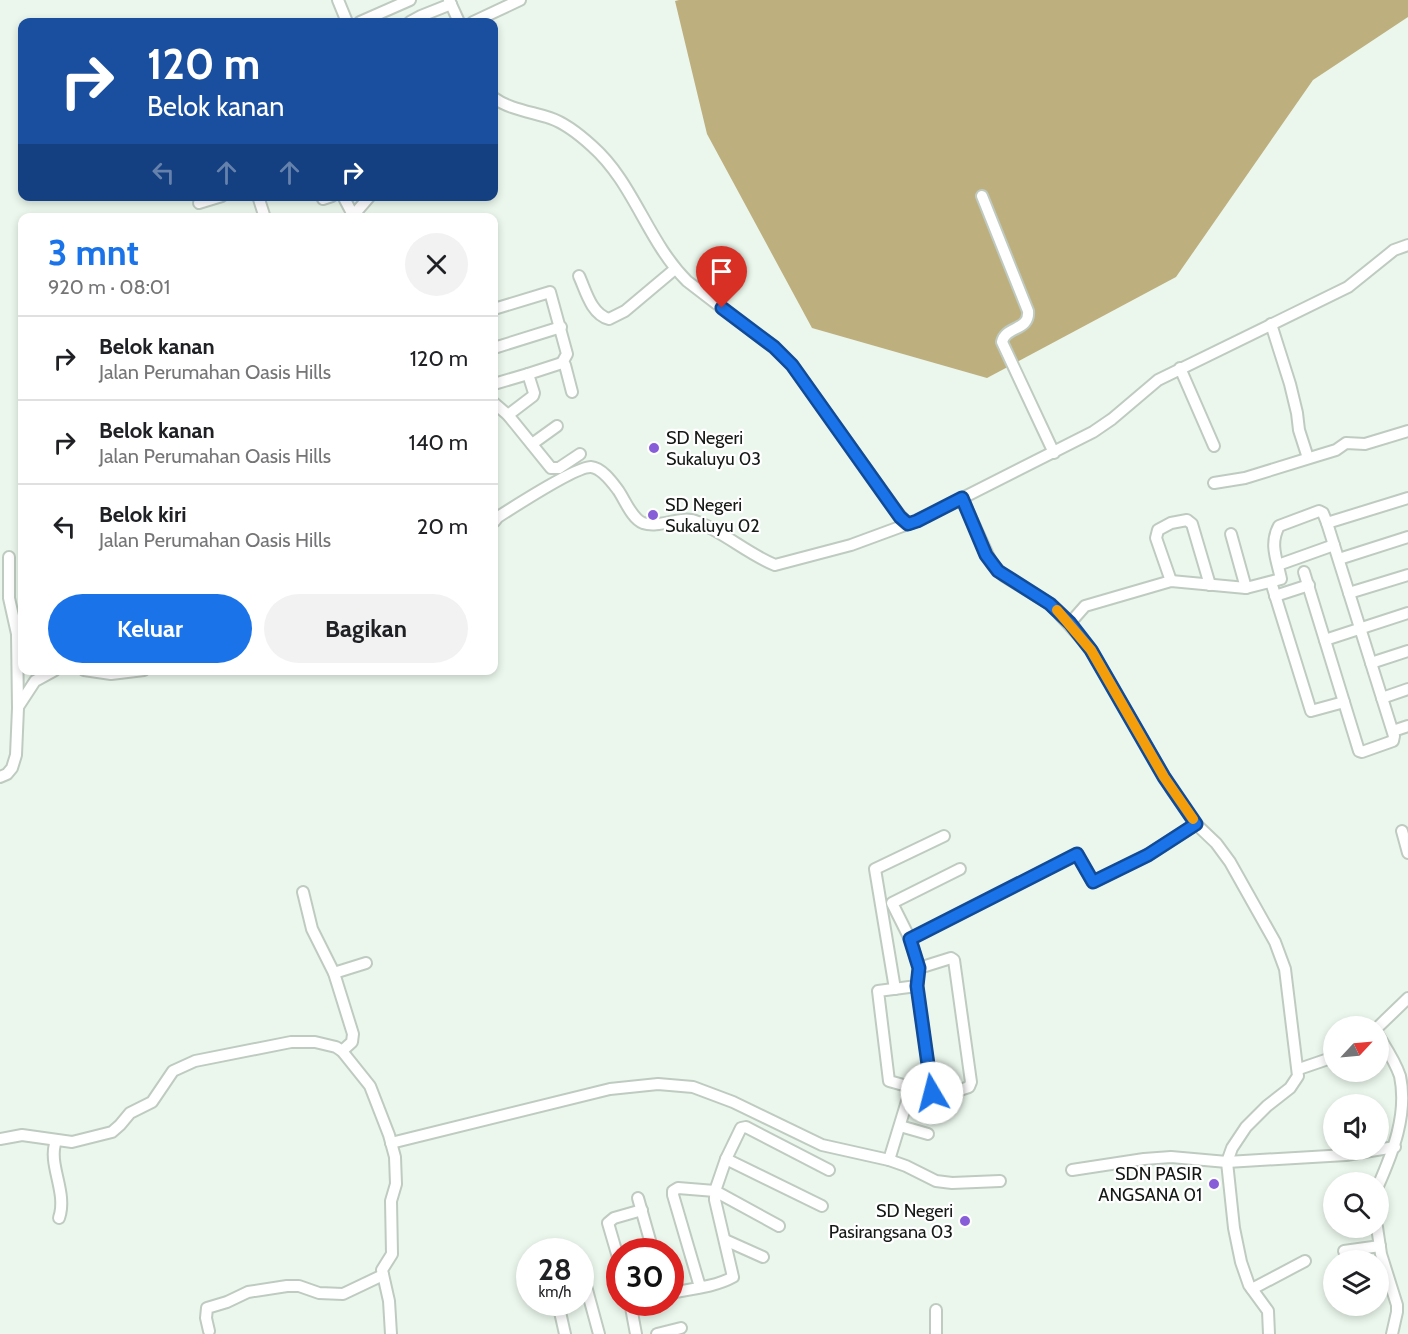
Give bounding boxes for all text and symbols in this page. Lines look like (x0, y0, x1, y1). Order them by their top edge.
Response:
text: 120 m (147, 38, 260, 90)
icon: right (48, 42, 126, 120)
text: Belok kanan (147, 90, 284, 123)
icon: left (147, 156, 180, 189)
icon: ahead (210, 156, 243, 189)
icon: ahead (273, 156, 306, 189)
icon: right (336, 156, 369, 189)
text: 3 mnt (48, 230, 139, 274)
button: close (405, 233, 468, 296)
pin (696, 246, 747, 308)
icon: arrive (705, 255, 738, 288)
text: 920 m · 08:01 (48, 275, 170, 299)
text: Belok kanan (99, 333, 215, 360)
icon: right (48, 342, 81, 375)
text: 120 m (410, 345, 468, 372)
text: Jalan Perumahan Oasis Hills (99, 360, 331, 384)
text: Belok kanan (99, 417, 215, 444)
icon: right (48, 426, 81, 459)
place label: SD Negeri Sukaluyu 03 (666, 427, 761, 470)
text: 140 m (409, 429, 468, 456)
marker: SD Negeri Sukaluyu 03 (647, 441, 661, 455)
text: Jalan Perumahan Oasis Hills (99, 444, 331, 468)
place label: SD Negeri Sukaluyu 02 (665, 494, 760, 537)
text: Belok kiri (99, 501, 186, 528)
marker: SD Negeri Sukaluyu 02 (646, 508, 660, 522)
icon: left (48, 510, 81, 543)
text: 20 m (417, 513, 468, 540)
text: Jalan Perumahan Oasis Hills (99, 528, 331, 552)
button: Keluar (48, 594, 252, 663)
button: Bagikan (264, 594, 468, 663)
north arrow (1323, 1016, 1389, 1082)
map controls (1323, 1016, 1389, 1316)
position arrow (900, 1061, 964, 1125)
button: sound (1323, 1094, 1389, 1160)
place label: SDN PASIR ANGSANA 01 (1098, 1163, 1202, 1206)
button: search (1323, 1172, 1389, 1238)
marker: SDN PASIR ANGSANA 01 (1207, 1177, 1221, 1191)
place label: SD Negeri Pasirangsana 03 (829, 1200, 953, 1243)
marker: SD Negeri Pasirangsana 03 (958, 1214, 972, 1228)
speed limit sign: 30 (606, 1238, 684, 1316)
button: layers (1323, 1250, 1389, 1316)
text: 28 (538, 1251, 572, 1288)
text: km/h (539, 1283, 571, 1301)

